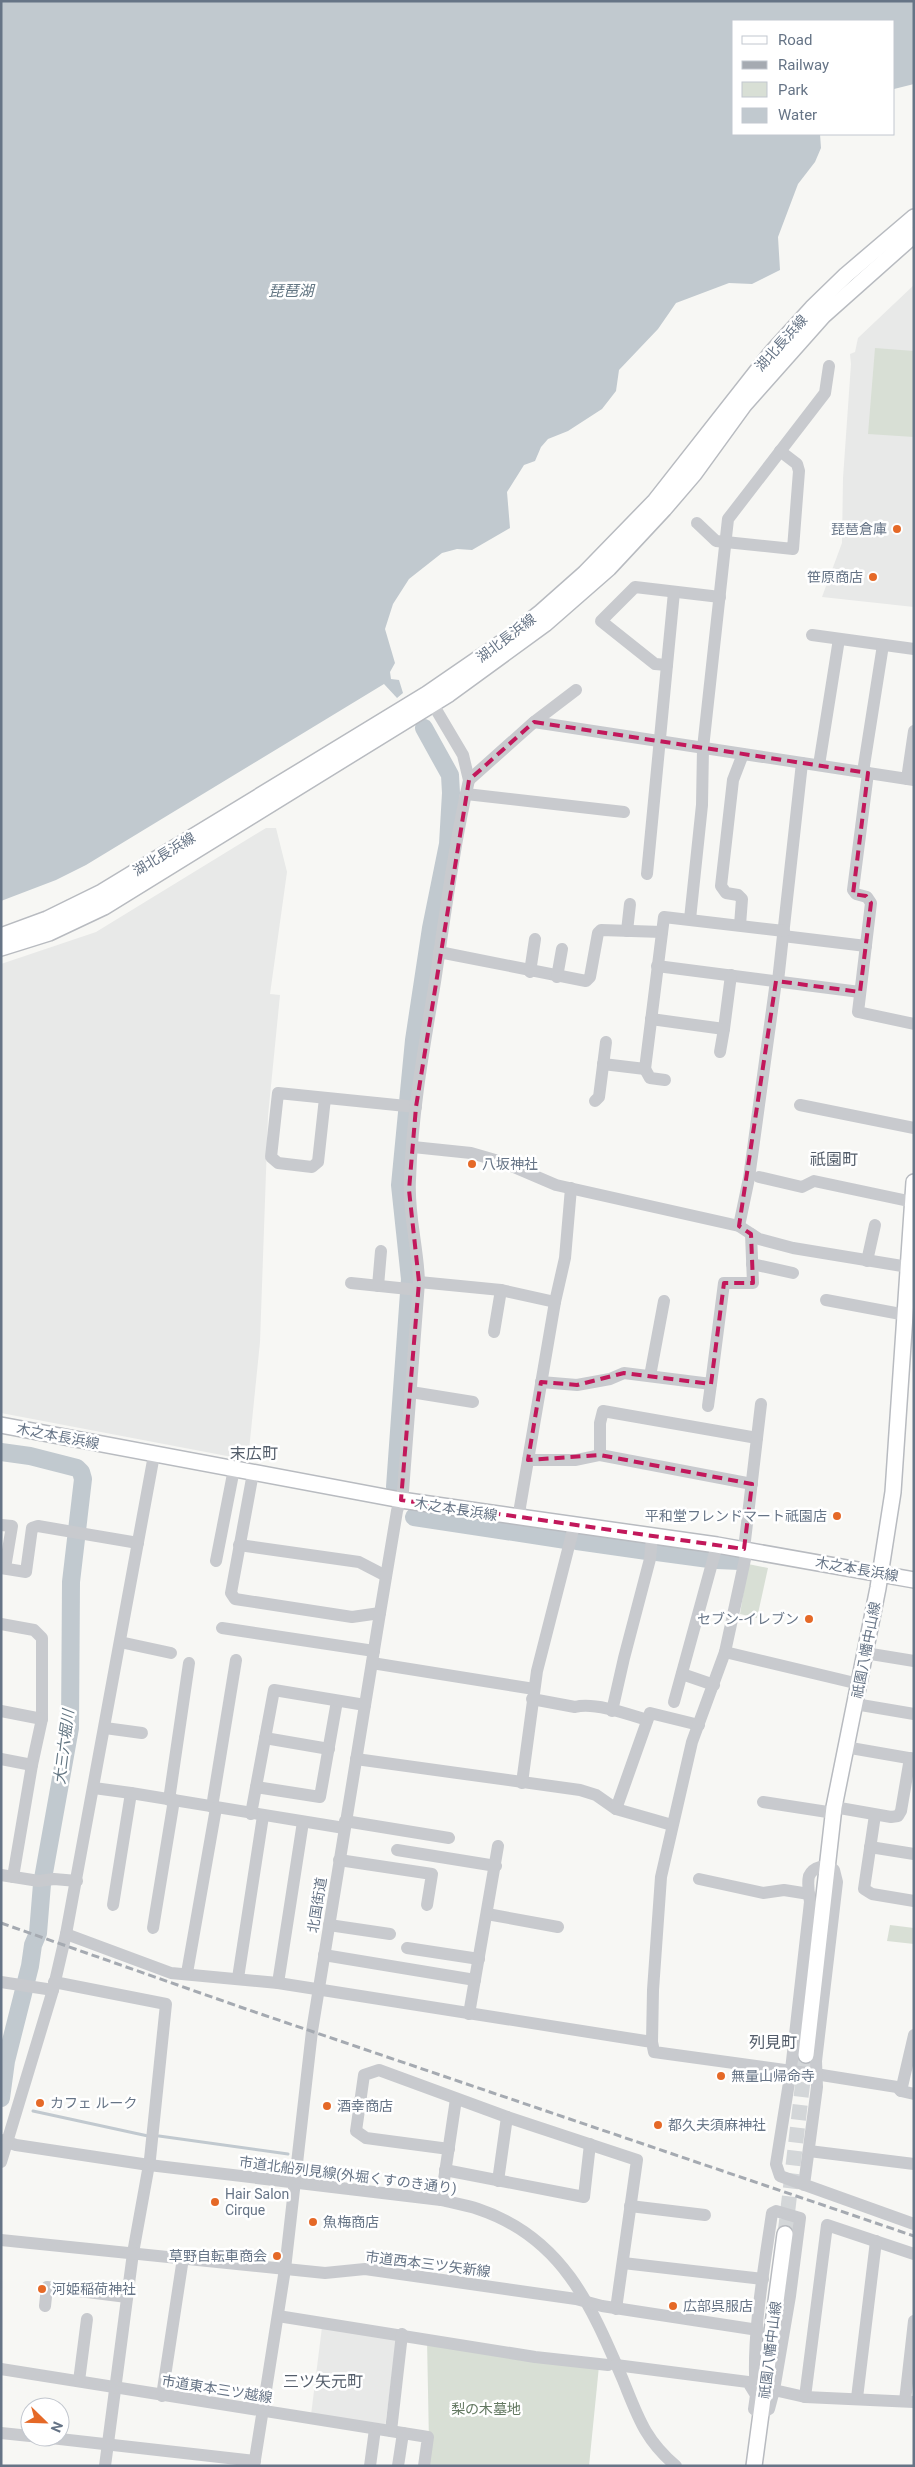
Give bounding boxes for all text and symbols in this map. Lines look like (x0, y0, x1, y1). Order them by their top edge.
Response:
legend (732, 20, 895, 135)
text: Road (778, 31, 812, 49)
text: Railway (778, 56, 829, 74)
text: Park (778, 81, 809, 99)
text: Water (778, 106, 817, 124)
water label: 琵琶湖 (268, 282, 315, 300)
street label: 湖北長浜線 (752, 312, 810, 374)
place label: 琵琶倉庫 (831, 521, 887, 537)
marker: 琵琶倉庫 (891, 523, 903, 535)
place label: 笹原商店 (807, 569, 863, 585)
marker: 笹原商店 (867, 571, 879, 583)
street label: 湖北長浜線 (473, 611, 539, 665)
street label: 湖北長浜線 (130, 829, 198, 879)
district label: 祇園町 (810, 1150, 858, 1169)
place label: 八坂神社 (482, 1156, 538, 1172)
marker: 八坂神社 (466, 1158, 478, 1170)
street label: 木之本長浜線 (15, 1420, 101, 1452)
district label: 末広町 (230, 1444, 278, 1463)
street label: 木之本長浜線 (413, 1495, 499, 1523)
place label: 平和堂フレンドマート祇園店 (645, 1508, 827, 1524)
marker: 平和堂フレンドマート祇園店 (831, 1510, 843, 1522)
street label: 木之本長浜線 (814, 1554, 900, 1584)
street label: 祇園八幡中山線 (849, 1600, 883, 1700)
place label: セブン-イレブン (697, 1611, 799, 1627)
marker: セブン-イレブン (803, 1613, 815, 1625)
water label: 大三六堀川 (50, 1707, 78, 1785)
street label: 北国街道 (305, 1876, 329, 1934)
district label: 列見町 (749, 2033, 797, 2052)
place label: 無量山帰命寺 (731, 2068, 815, 2084)
marker: 無量山帰命寺 (715, 2070, 727, 2082)
place label: カフェ ルーク (50, 2095, 137, 2111)
marker: カフェ ルーク (34, 2097, 46, 2109)
place label: 酒幸商店 (337, 2098, 393, 2114)
marker: 酒幸商店 (321, 2100, 333, 2112)
place label: 都久夫須麻神社 (668, 2117, 766, 2133)
marker: 都久夫須麻神社 (652, 2119, 664, 2131)
street label: 市道北船列見線(外堀くすのき通り) (238, 2154, 458, 2197)
place label: Hair Salon Cirque (225, 2186, 289, 2218)
marker: Hair Salon Cirque (209, 2196, 221, 2208)
place label: 魚梅商店 (323, 2214, 379, 2230)
marker: 魚梅商店 (307, 2216, 319, 2228)
place label: 草野自転車商会 (169, 2248, 267, 2264)
street label: 市道西本三ツ矢新線 (364, 2248, 492, 2280)
marker: 草野自転車商会 (271, 2250, 283, 2262)
place label: 河姫稲荷神社 (52, 2281, 136, 2297)
marker: 河姫稲荷神社 (36, 2283, 48, 2295)
place label: 広部呉服店 (683, 2298, 753, 2314)
marker: 広部呉服店 (667, 2300, 679, 2312)
street label: 祇園八幡中山線 (756, 2300, 784, 2400)
street label: 市道東本三ツ越線 (160, 2372, 274, 2406)
district label: 三ツ矢元町 (283, 2372, 363, 2391)
north arrow (20, 2397, 70, 2447)
park label: 梨の木墓地 (451, 2401, 521, 2417)
text: N (48, 2419, 66, 2435)

